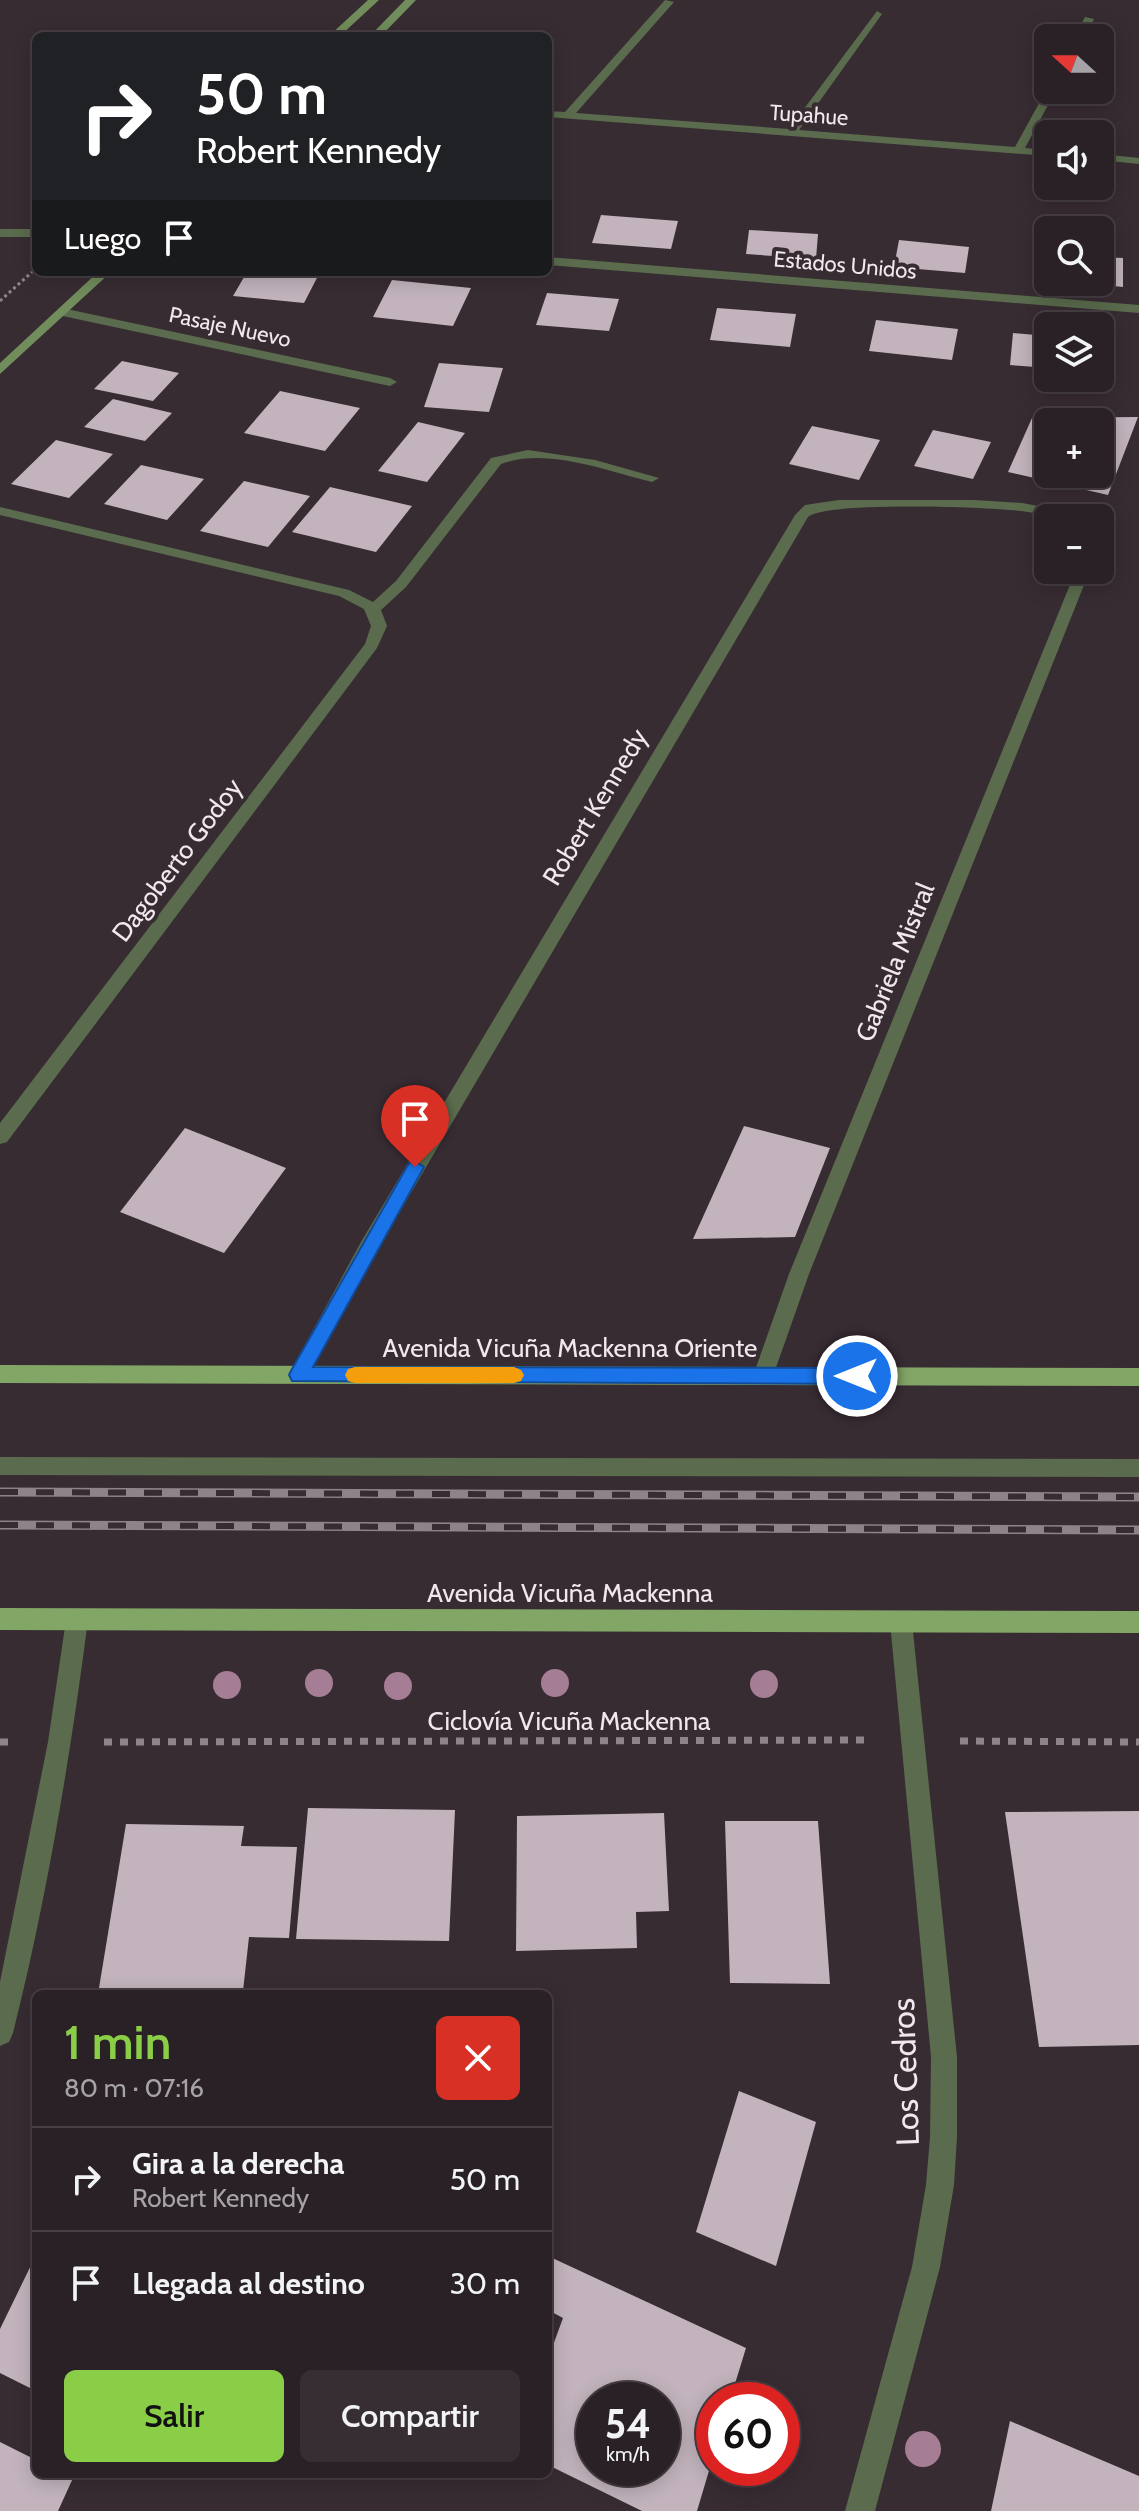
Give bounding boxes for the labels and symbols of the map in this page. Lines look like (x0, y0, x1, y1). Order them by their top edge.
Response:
north arrow (1034, 24, 1114, 104)
street label: Tupahue (769, 99, 849, 131)
street label: Estados Unidos (772, 245, 918, 285)
street label: Pasaje Nuevo (167, 301, 293, 353)
street label: Robert Kennedy (536, 723, 654, 891)
street label: Dagoberto Godoy (105, 772, 249, 948)
street label: Gabriela Mistral (849, 878, 941, 1046)
pin (381, 1085, 449, 1167)
street label: Avenida Vicuña Mackenna Oriente (383, 1332, 757, 1364)
position arrow (815, 1334, 899, 1418)
street label: Avenida Vicuña Mackenna (427, 1577, 713, 1609)
street label: Ciclovía Vicuña Mackenna (428, 1705, 711, 1737)
street label: Los Cedros (883, 1998, 927, 2146)
speed limit sign: 60 (696, 2382, 800, 2486)

